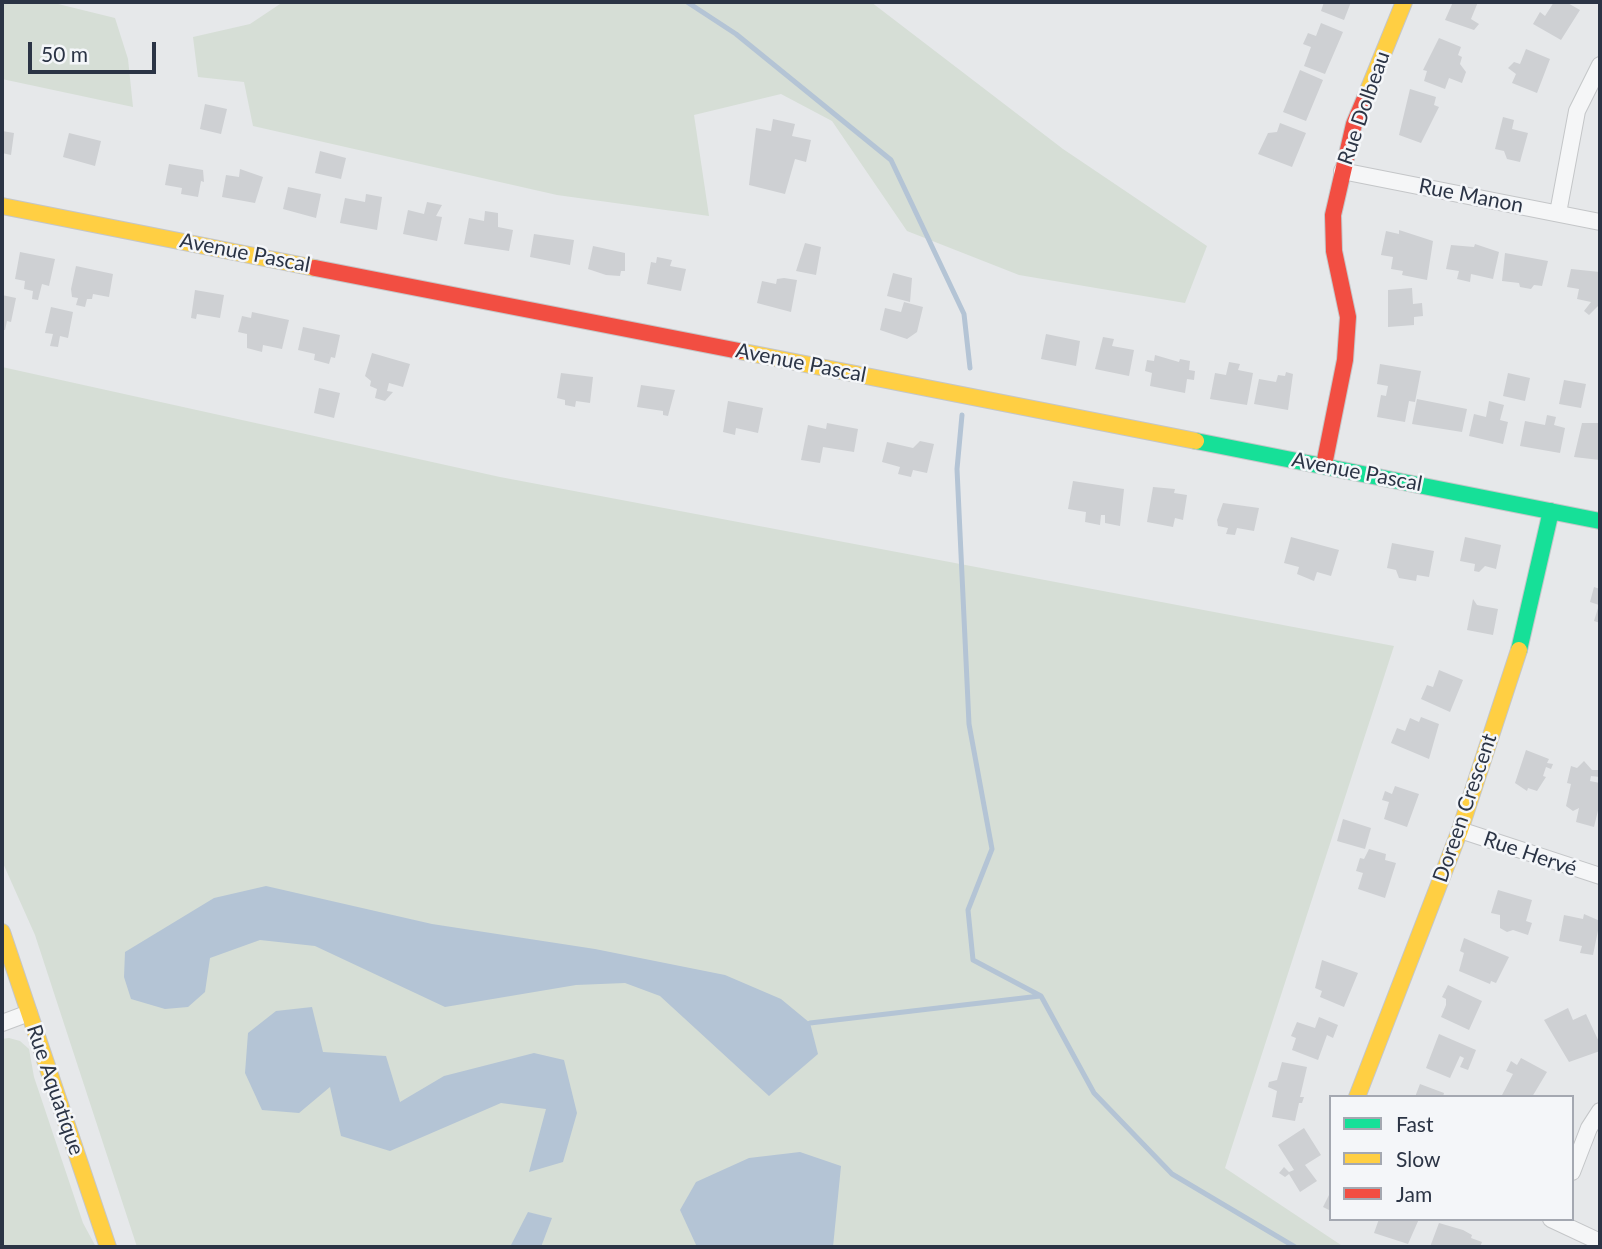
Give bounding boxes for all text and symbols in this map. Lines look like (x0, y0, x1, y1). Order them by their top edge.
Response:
scale bar (32, 28, 159, 72)
text: 50 m (41, 41, 88, 66)
street label: Rue Dolbeau (1333, 48, 1395, 168)
street label: Rue Manon (1417, 174, 1525, 218)
street label: Avenue Pascal (178, 228, 312, 278)
street label: Avenue Pascal (734, 338, 868, 388)
street label: Avenue Pascal (1290, 447, 1424, 497)
street label: Doreen Crescent (1428, 730, 1502, 886)
street label: Rue Hervé (1480, 826, 1580, 882)
street label: Rue Aquatique (21, 1022, 89, 1158)
legend (1329, 1095, 1574, 1221)
text: Fast (1396, 1111, 1433, 1136)
text: Slow (1396, 1146, 1440, 1171)
text: Jam (1396, 1181, 1432, 1206)

